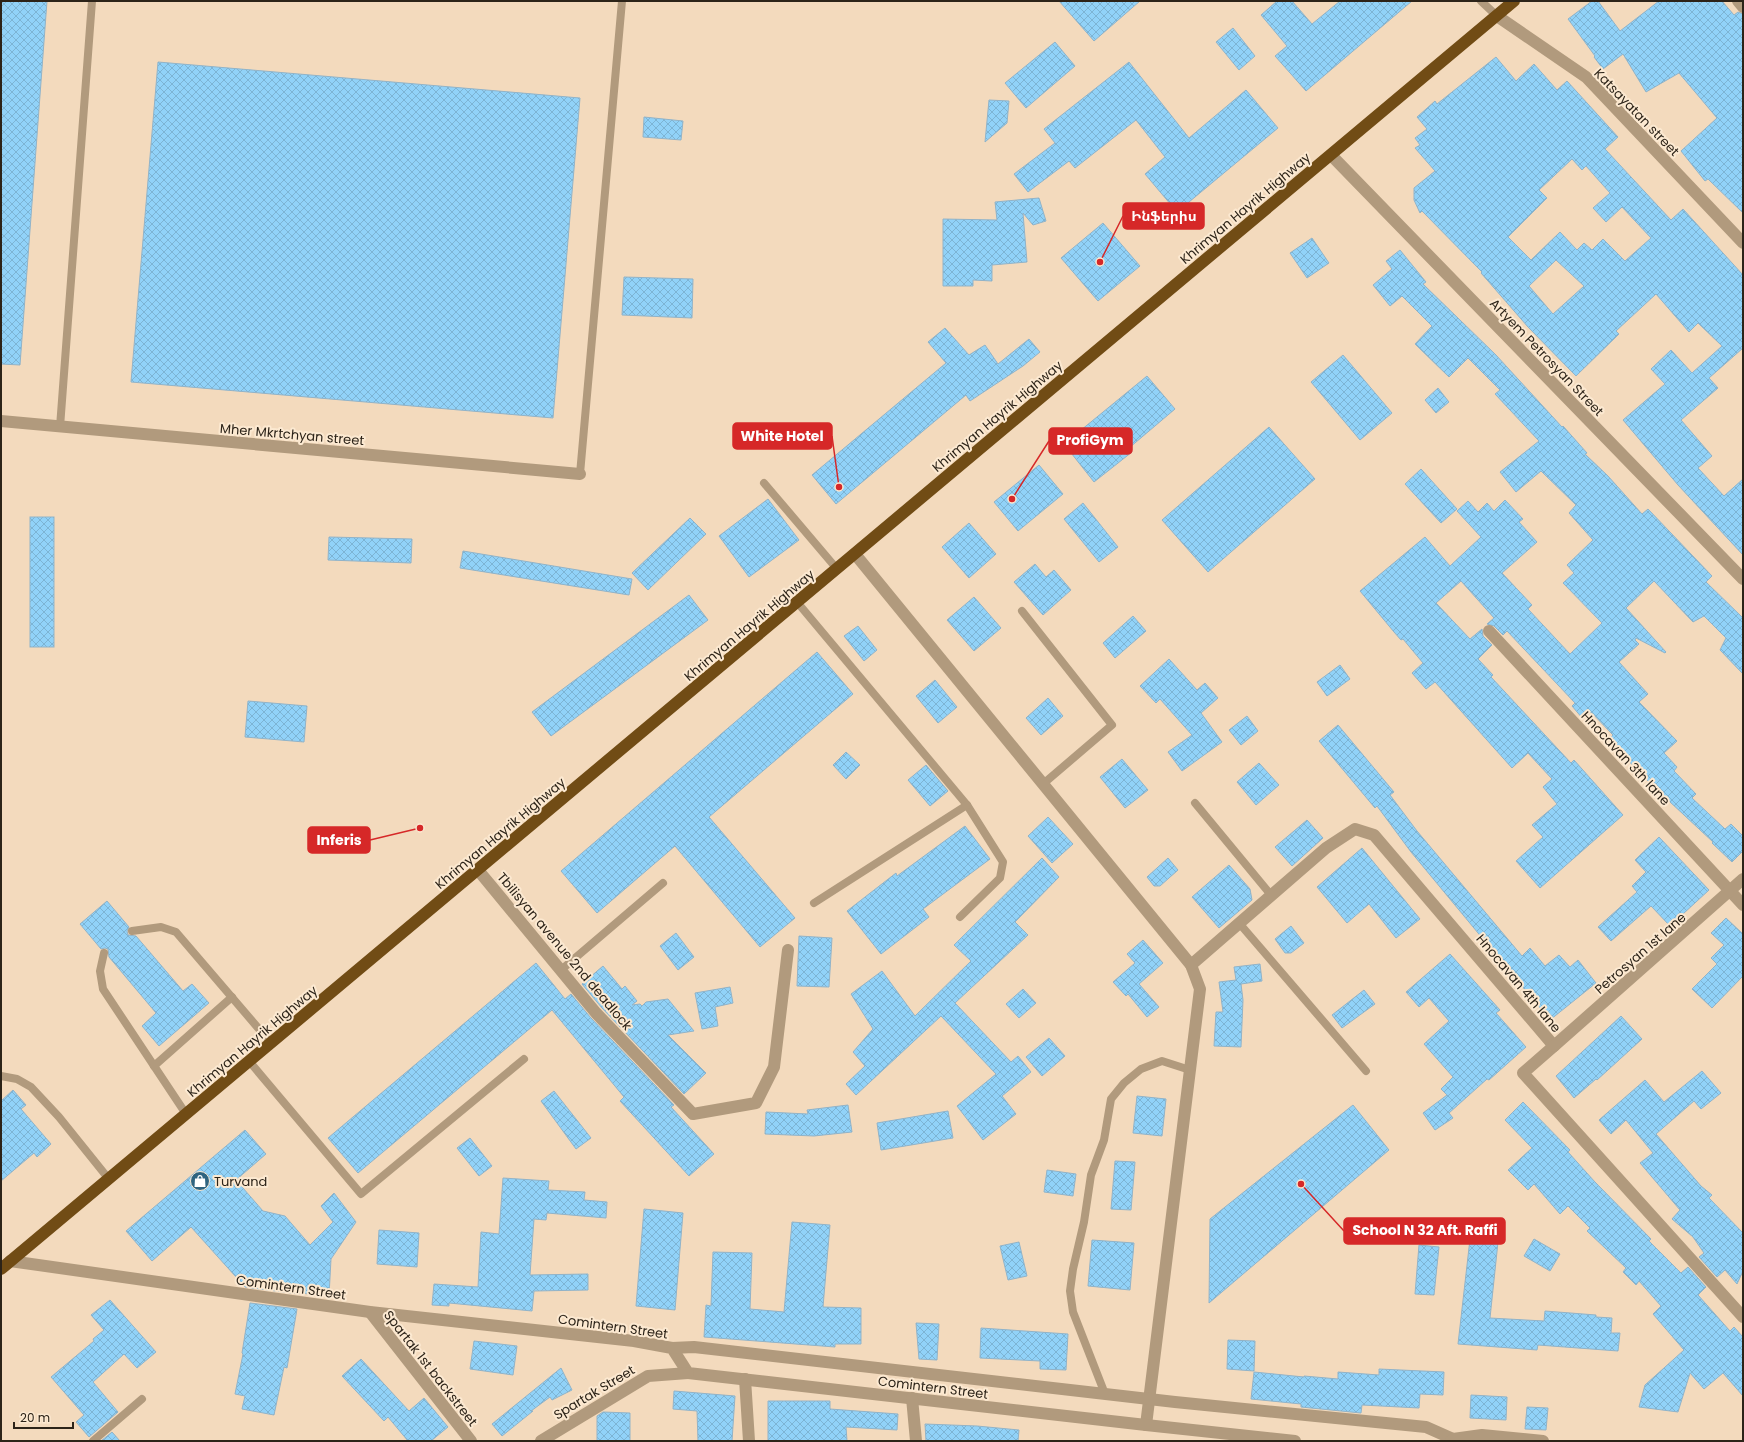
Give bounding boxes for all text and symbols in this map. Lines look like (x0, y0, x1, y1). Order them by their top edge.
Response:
street label: Katsayatan street (1590, 64, 1684, 161)
street label: Khrimyan Hayrik Highway (1176, 148, 1315, 269)
callout: Ինֆերիս (1123, 203, 1204, 229)
text: Ինֆերիս (1131, 206, 1197, 226)
street label: Artyem Petrosyan Street (1485, 294, 1608, 421)
street label: Khrimyan Hayrik Highway (928, 356, 1067, 477)
street label: Mher Mkrtchyan street (219, 419, 365, 450)
callout: White Hotel (733, 423, 832, 449)
text: White Hotel (740, 426, 824, 446)
callout: ProfiGym (1049, 428, 1132, 454)
text: ProfiGym (1056, 430, 1124, 450)
street label: Khrimyan Hayrik Highway (680, 565, 819, 686)
street label: Hnocavan 3th lane (1577, 707, 1674, 810)
street label: Khrimyan Hayrik Highway (431, 773, 570, 894)
callout: Inferis (308, 827, 370, 853)
text: Inferis (316, 830, 362, 850)
street label: Tbilisyan avenue 2nd deadlock (493, 868, 637, 1035)
street label: Petrosyan 1st lane (1590, 908, 1690, 998)
street label: Hnocavan 4th lane (1472, 930, 1566, 1037)
street label: Khrimyan Hayrik Highway (183, 981, 322, 1102)
shop icon: Turvand (189, 1170, 211, 1192)
place label: Turvand (214, 1172, 267, 1191)
callout: School N 32 Aft. Raffi (1344, 1218, 1505, 1244)
text: School N 32 Aft. Raffi (1352, 1220, 1498, 1240)
street label: Comintern Street (235, 1270, 347, 1305)
street label: Spartak 1st backstreet (379, 1306, 482, 1430)
street label: Comintern Street (557, 1309, 669, 1344)
street label: Spartak Street (550, 1361, 639, 1424)
street label: Comintern Street (877, 1371, 989, 1404)
scale bar (14, 1404, 73, 1430)
text: 20 m (20, 1409, 50, 1426)

